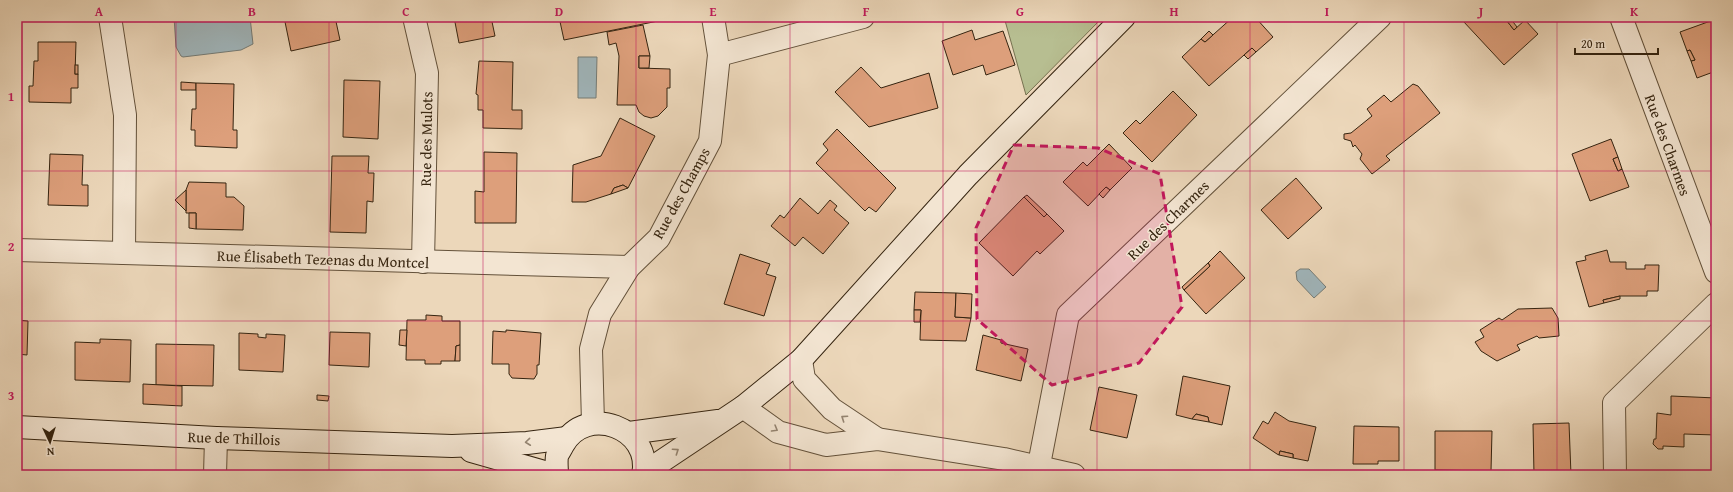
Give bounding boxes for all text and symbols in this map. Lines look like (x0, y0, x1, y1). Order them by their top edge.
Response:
text: A (95, 2, 104, 21)
text: B (248, 2, 256, 21)
text: C (402, 2, 410, 21)
text: D (555, 2, 563, 21)
text: E (710, 2, 717, 21)
text: F (863, 2, 870, 21)
text: G (1016, 2, 1024, 21)
text: H (1169, 2, 1179, 21)
text: I (1325, 2, 1329, 21)
text: J (1477, 2, 1484, 21)
text: K (1630, 2, 1639, 21)
scale bar (1575, 30, 1658, 56)
text: 20 m (1581, 35, 1605, 52)
text: 1 (8, 87, 14, 106)
street label: Rue des Mulots (415, 91, 437, 187)
street label: Rue des Charmes (1640, 91, 1696, 199)
street label: Rue des Champs (647, 144, 715, 242)
street label: Rue des Charmes (1122, 175, 1214, 265)
text: 2 (8, 237, 15, 256)
street label: Rue Élisabeth Tezenas du Montcel (217, 245, 429, 273)
text: 3 (8, 386, 14, 405)
one-way arrow (841, 415, 848, 423)
north arrow (30, 422, 70, 462)
one-way arrow (771, 425, 778, 432)
street label: Rue de Thillois (187, 426, 281, 450)
one-way arrow (525, 438, 531, 447)
text: N (46, 444, 55, 460)
one-way arrow (672, 449, 679, 456)

